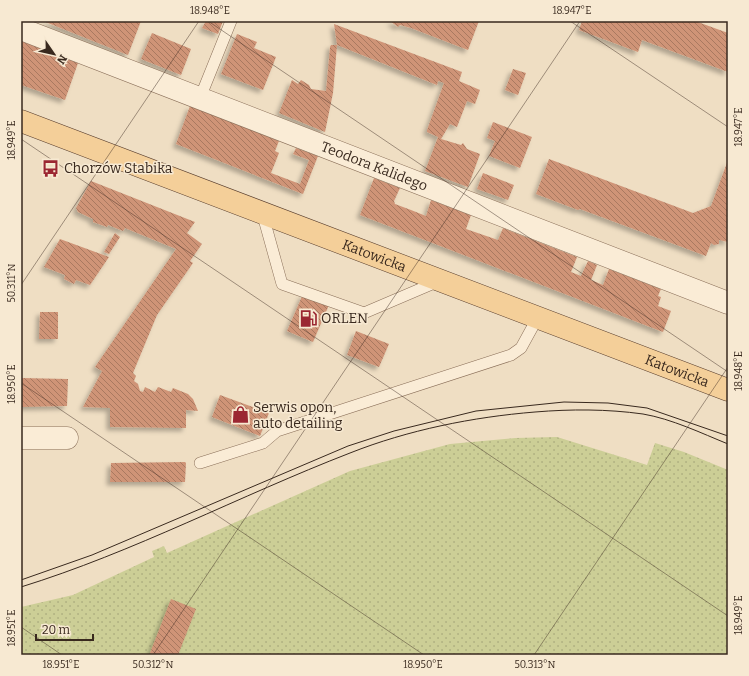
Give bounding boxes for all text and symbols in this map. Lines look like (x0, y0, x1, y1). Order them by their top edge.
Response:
text: 18.948°E (190, 5, 230, 17)
text: 18.947°E (552, 5, 592, 17)
north arrow (34, 34, 74, 74)
text: N (54, 52, 70, 67)
text: 18.947°E (733, 107, 745, 147)
text: 18.949°E (6, 120, 18, 160)
street label: Teodora Kalidego (319, 138, 430, 194)
bus stop icon: Chorzów Stabika (41, 158, 61, 178)
place label: Chorzów Stabika (64, 160, 173, 177)
street label: Katowicka (340, 236, 409, 275)
text: 50.311°N (6, 263, 18, 302)
fuel station icon: ORLEN (298, 308, 318, 328)
place label: ORLEN (321, 310, 368, 327)
street label: Katowicka (643, 351, 712, 391)
text: 18.948°E (733, 351, 745, 391)
text: 18.950°E (6, 364, 18, 404)
place label: Serwis opon, auto detailing (253, 399, 343, 432)
shop icon: Serwis opon, auto detailing (230, 405, 250, 425)
text: 18.949°E (733, 595, 745, 635)
text: 18.951°E (6, 610, 18, 646)
scale bar (36, 616, 93, 642)
text: 20 m (42, 623, 71, 637)
text: 18.951°E (43, 659, 79, 671)
text: 50.312°N (133, 659, 173, 671)
text: 18.950°E (403, 659, 443, 671)
text: 50.313°N (514, 659, 556, 671)

